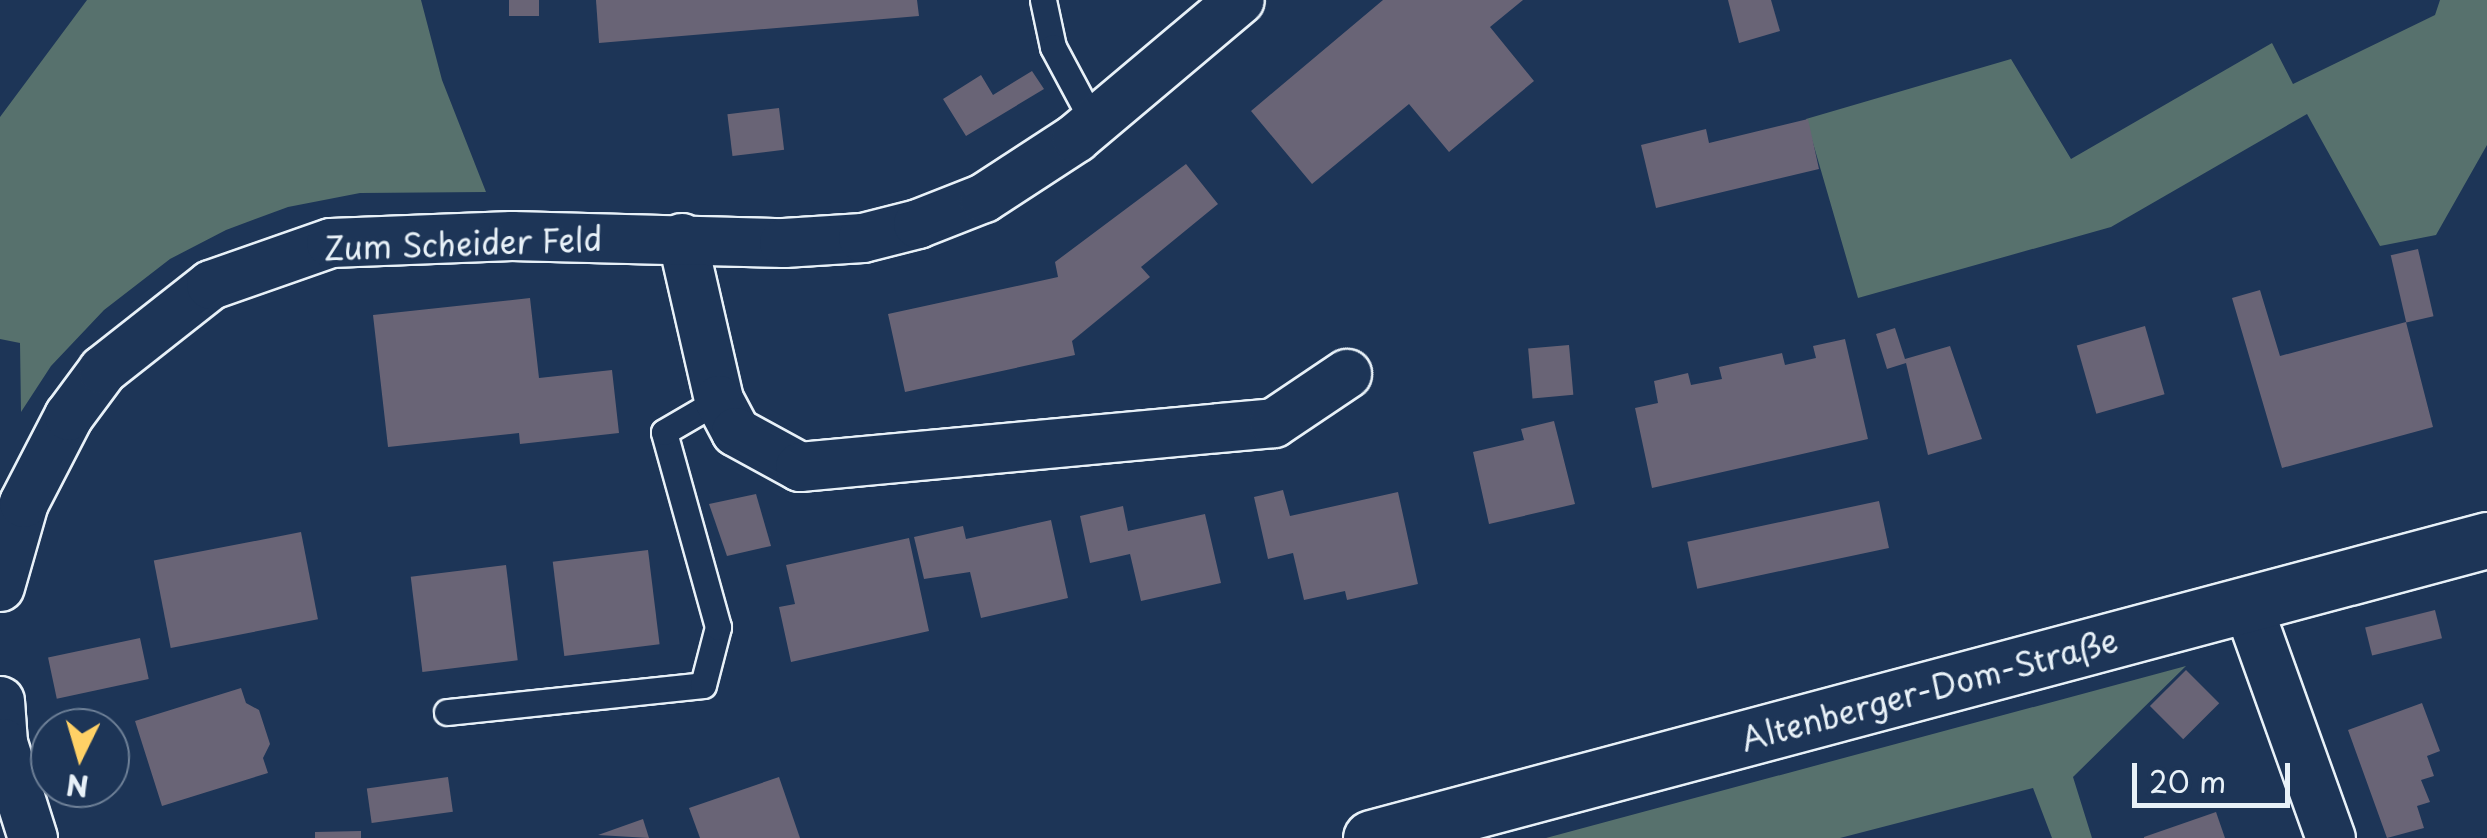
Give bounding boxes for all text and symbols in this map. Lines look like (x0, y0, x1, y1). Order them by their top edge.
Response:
street label: Zum Scheider Feld (323, 219, 603, 267)
street label: Altenberger-Dom-Straße (1736, 620, 2122, 758)
north arrow (30, 708, 130, 808)
scale bar (2137, 743, 2294, 805)
text: 20 m (2149, 758, 2226, 803)
text: N (65, 764, 90, 809)

